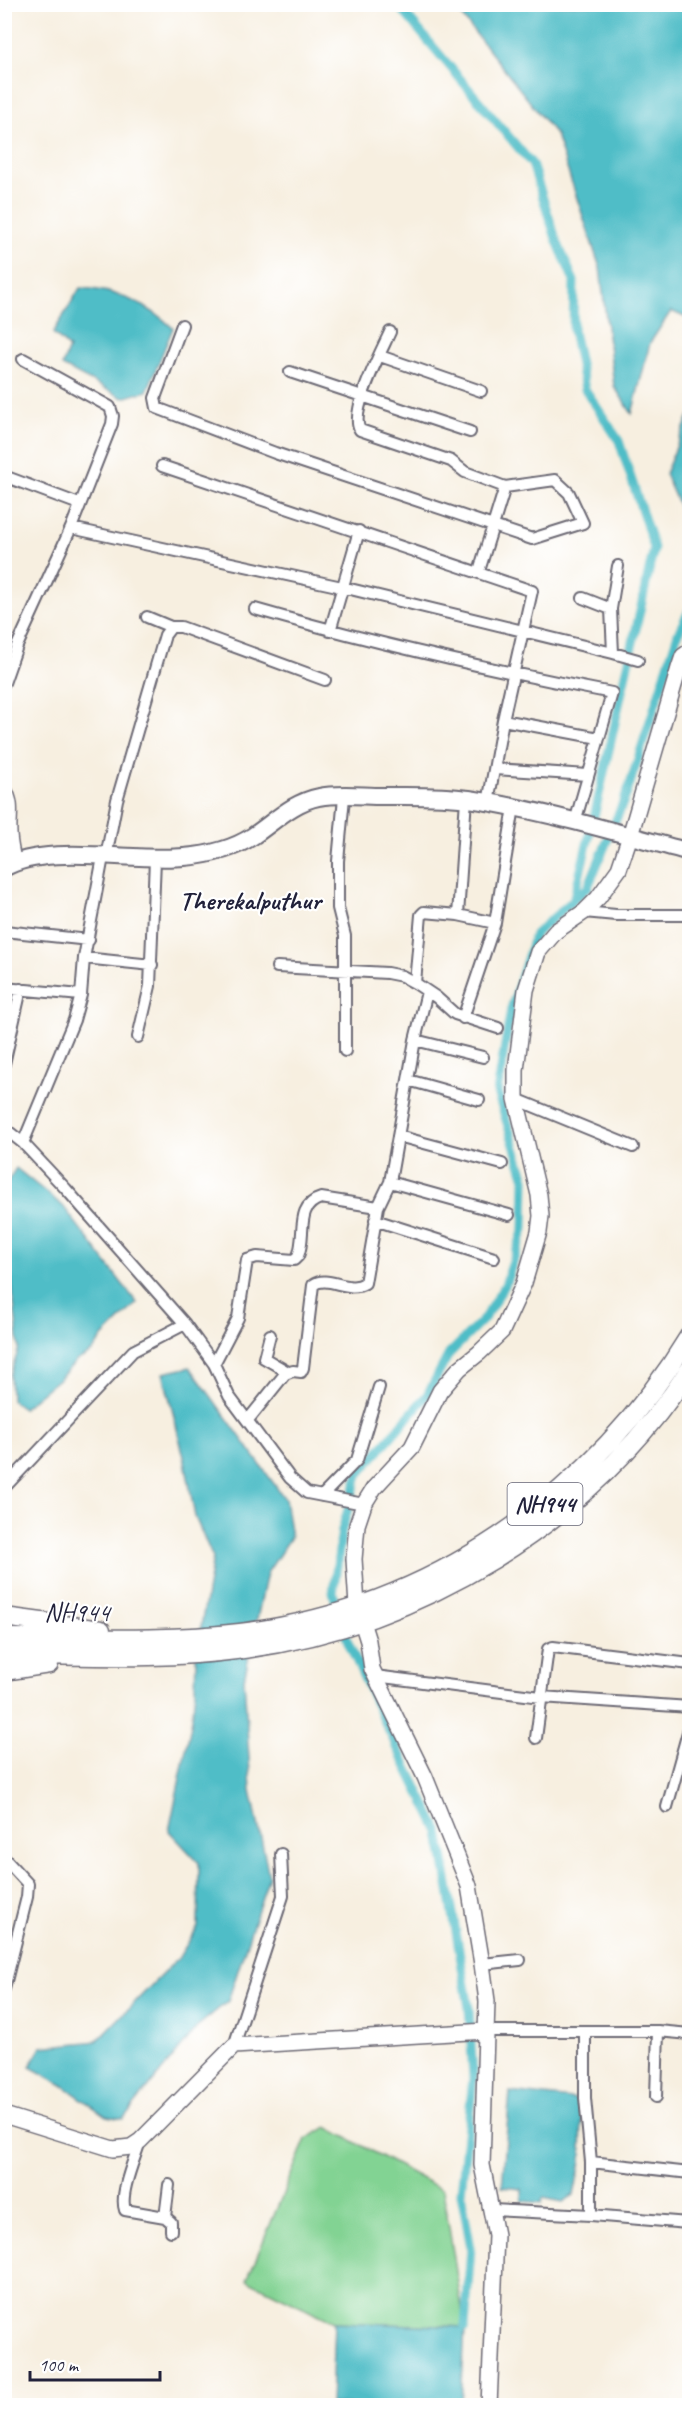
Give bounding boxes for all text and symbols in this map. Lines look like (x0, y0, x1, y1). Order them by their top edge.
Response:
district label: Therekalputhur (179, 883, 324, 917)
road number: NH944 (508, 1483, 582, 1525)
street label: NH944 (44, 1596, 112, 1629)
scale bar (30, 2344, 160, 2382)
text: 100 m (39, 2354, 80, 2376)

